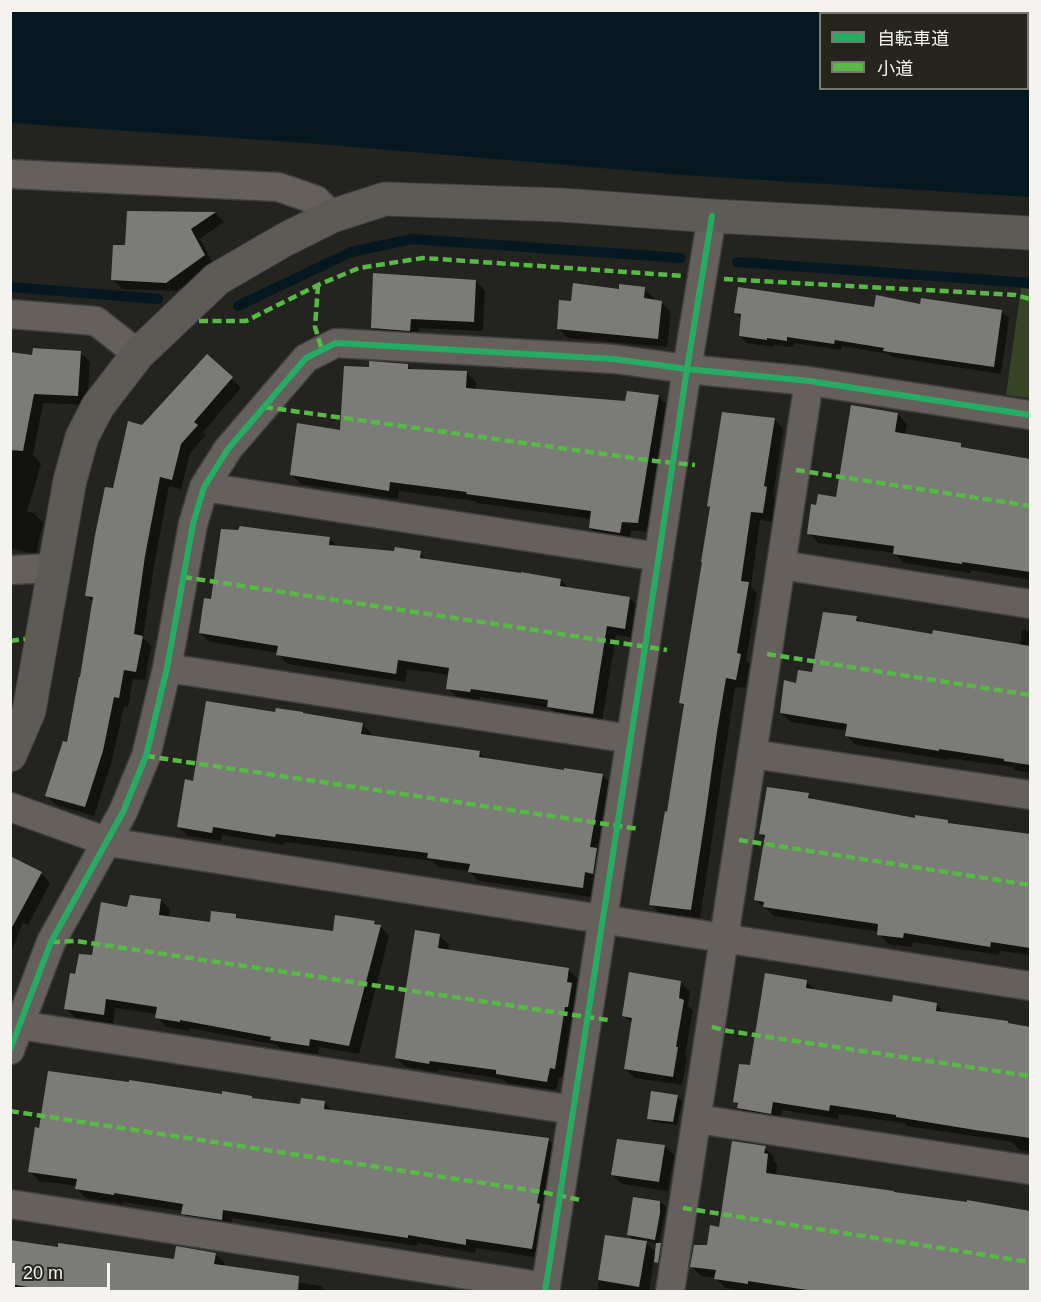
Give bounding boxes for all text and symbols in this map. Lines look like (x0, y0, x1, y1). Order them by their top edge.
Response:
legend (819, 12, 1029, 90)
text: 自転車道 (877, 29, 949, 49)
text: 小道 (877, 59, 913, 79)
scale bar (15, 1251, 112, 1289)
text: 20 m (23, 1263, 63, 1283)

